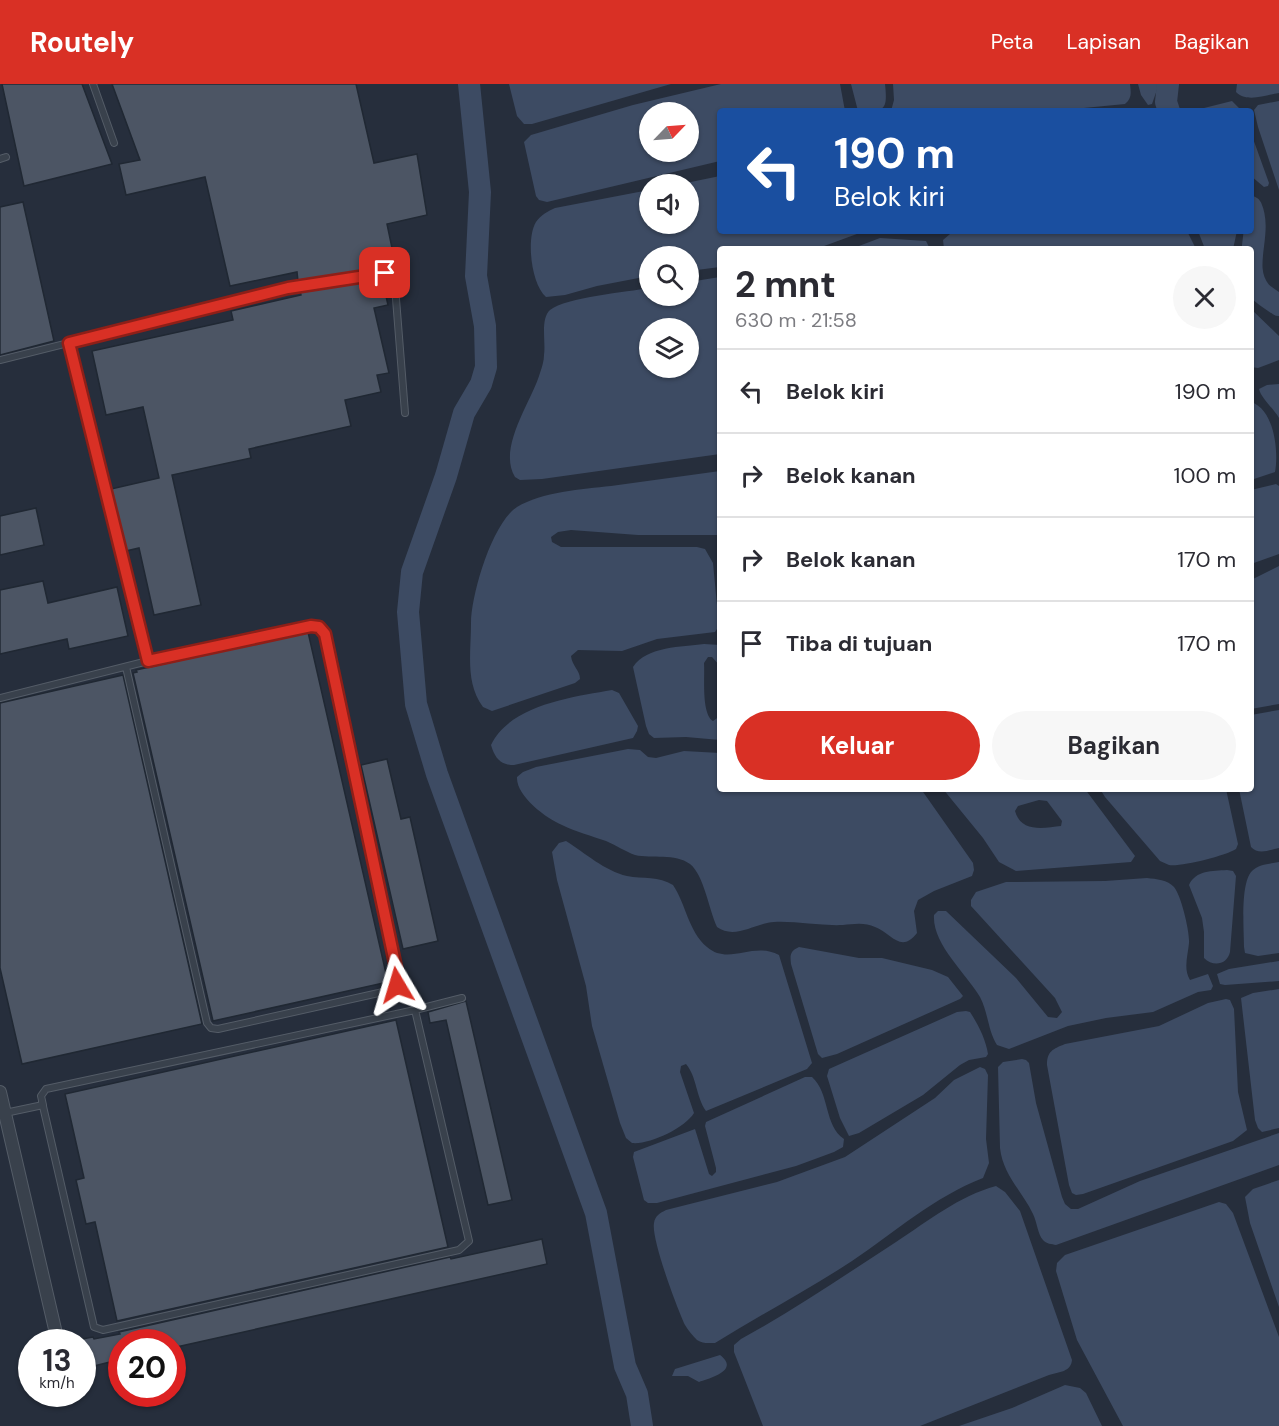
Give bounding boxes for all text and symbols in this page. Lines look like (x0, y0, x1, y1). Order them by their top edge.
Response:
text: Routely (30, 24, 134, 61)
text: Peta (991, 28, 1033, 56)
text: Lapisan (1066, 28, 1141, 56)
text: Bagikan (1174, 28, 1249, 56)
north arrow (639, 102, 699, 162)
map controls (639, 102, 699, 378)
text: 190 m (834, 126, 955, 181)
icon: left (735, 132, 813, 210)
button: sound (639, 174, 699, 234)
text: Belok kiri (834, 179, 945, 214)
button: search (639, 246, 699, 306)
pin (359, 247, 410, 298)
icon: arrive (368, 256, 401, 289)
text: 2 mnt (735, 261, 836, 308)
button: close (1173, 266, 1236, 329)
text: 630 m · 21:58 (735, 307, 857, 333)
button: layers (639, 318, 699, 378)
icon: left (735, 375, 768, 408)
text: Belok kiri (786, 377, 884, 406)
text: 190 m (1175, 377, 1236, 406)
icon: right (735, 459, 768, 492)
text: Belok kanan (786, 461, 916, 490)
text: 100 m (1174, 461, 1236, 490)
icon: right (735, 543, 768, 576)
text: Belok kanan (786, 545, 916, 574)
text: 170 m (1177, 545, 1236, 574)
icon: arrive (735, 627, 768, 660)
text: Tiba di tujuan (786, 629, 932, 658)
text: 170 m (1177, 629, 1236, 658)
button: Keluar (735, 711, 980, 780)
button: Bagikan (992, 711, 1236, 780)
position arrow (365, 953, 429, 1017)
speed limit sign: 20 (108, 1329, 186, 1407)
text: 13 (42, 1341, 72, 1380)
text: km/h (39, 1373, 75, 1393)

